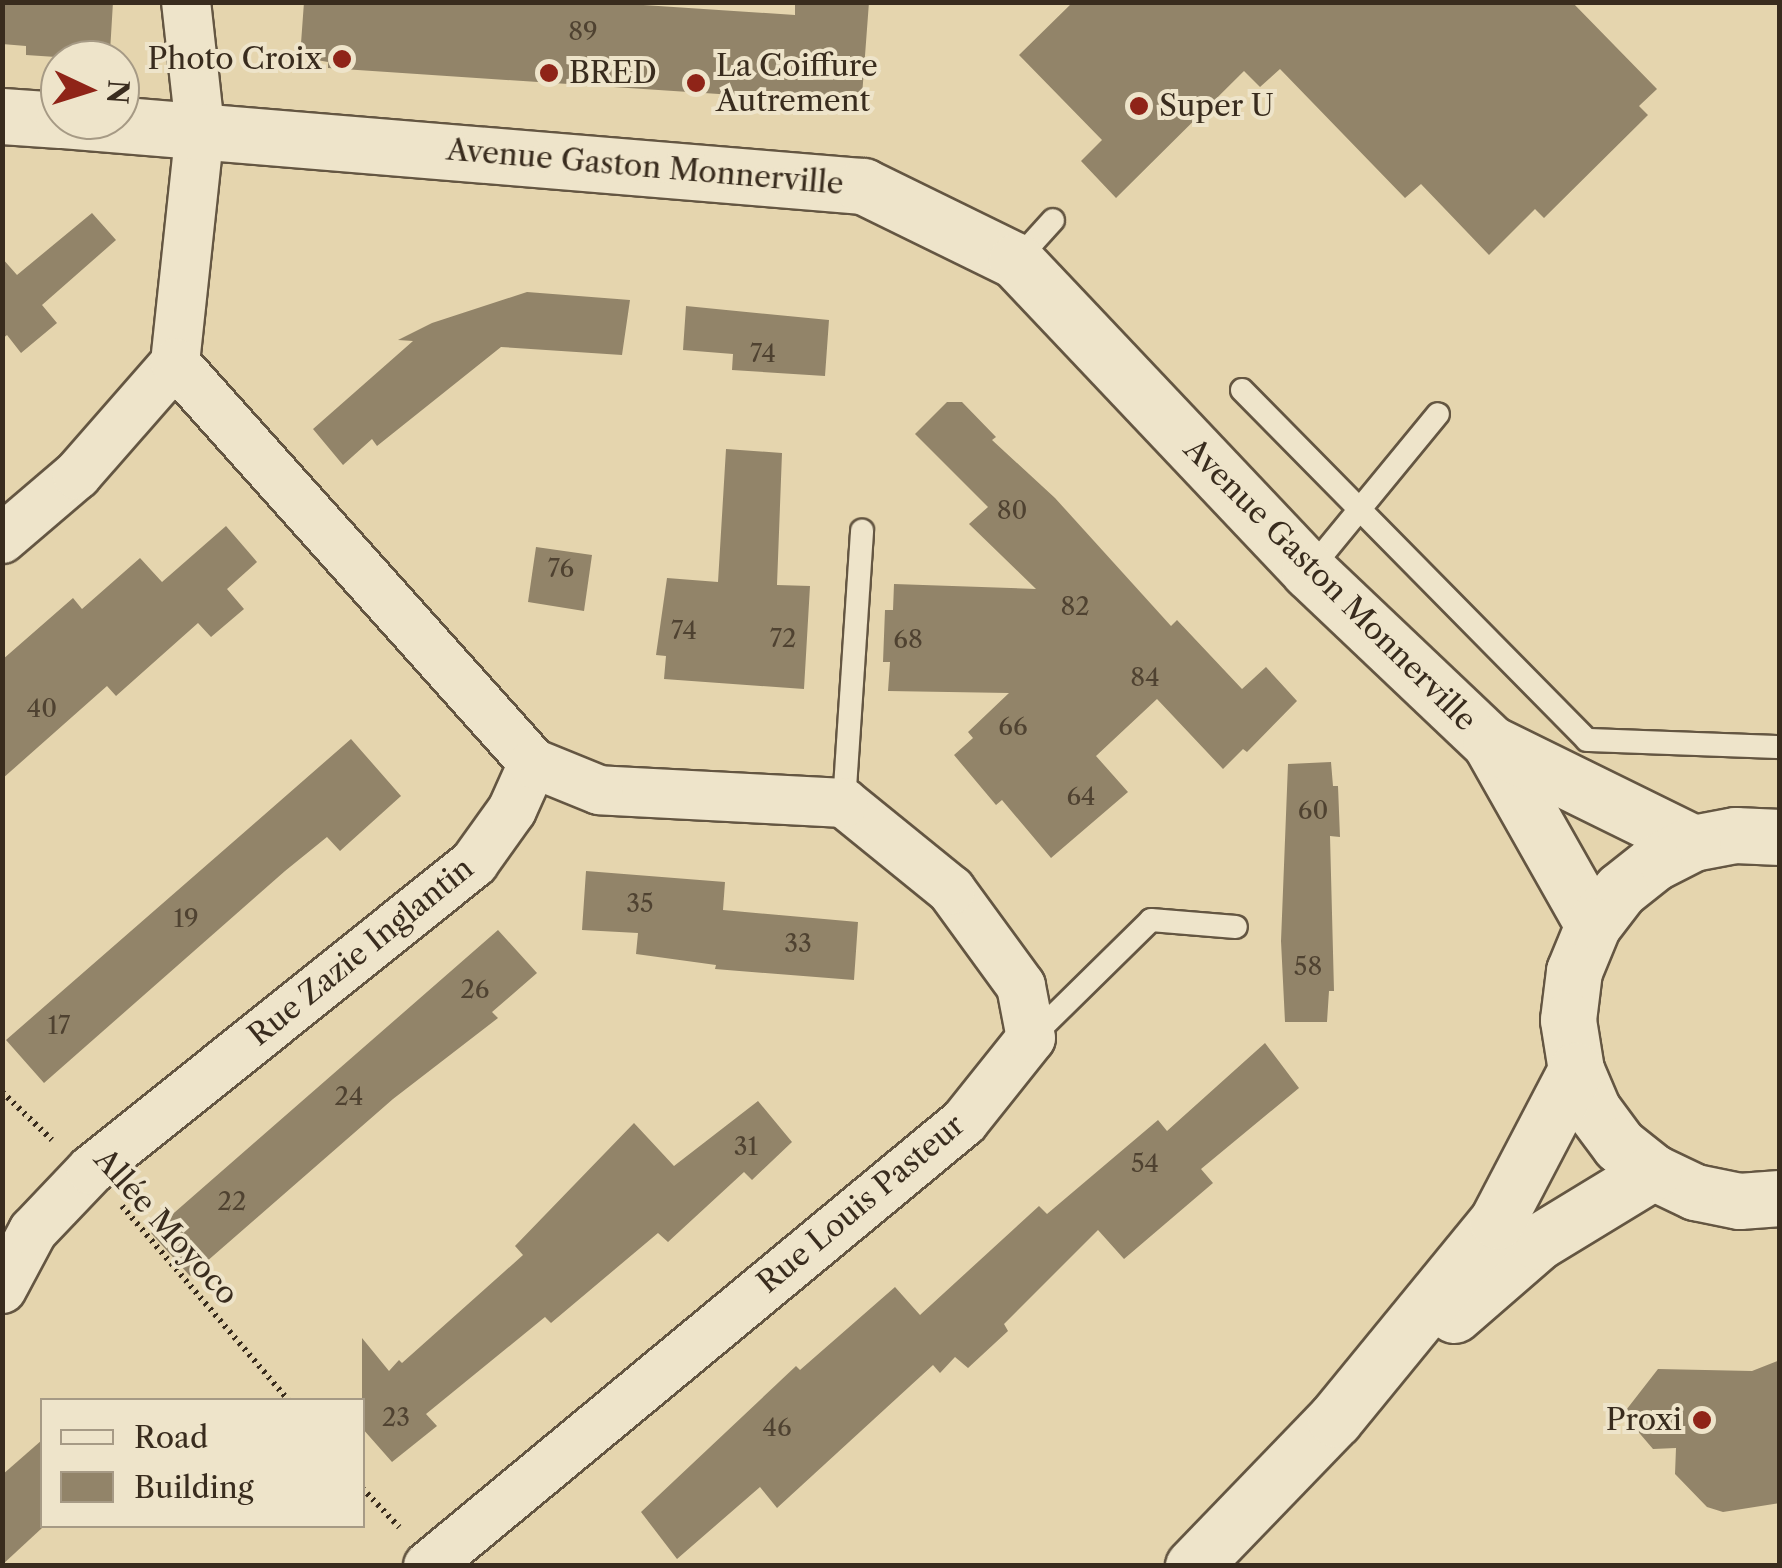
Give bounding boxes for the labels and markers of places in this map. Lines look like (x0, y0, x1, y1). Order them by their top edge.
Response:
place label: Photo Croix (148, 41, 322, 77)
marker: Photo Croix (331, 48, 353, 70)
place label: La Coiffure Autrement (716, 48, 878, 118)
place label: BRED (569, 55, 657, 91)
marker: BRED (538, 62, 560, 84)
marker: La Coiffure Autrement (685, 72, 707, 94)
place label: Super U (1159, 88, 1275, 124)
marker: Super U (1128, 95, 1150, 117)
place label: Proxi (1606, 1402, 1682, 1438)
marker: Proxi (1691, 1409, 1713, 1431)

